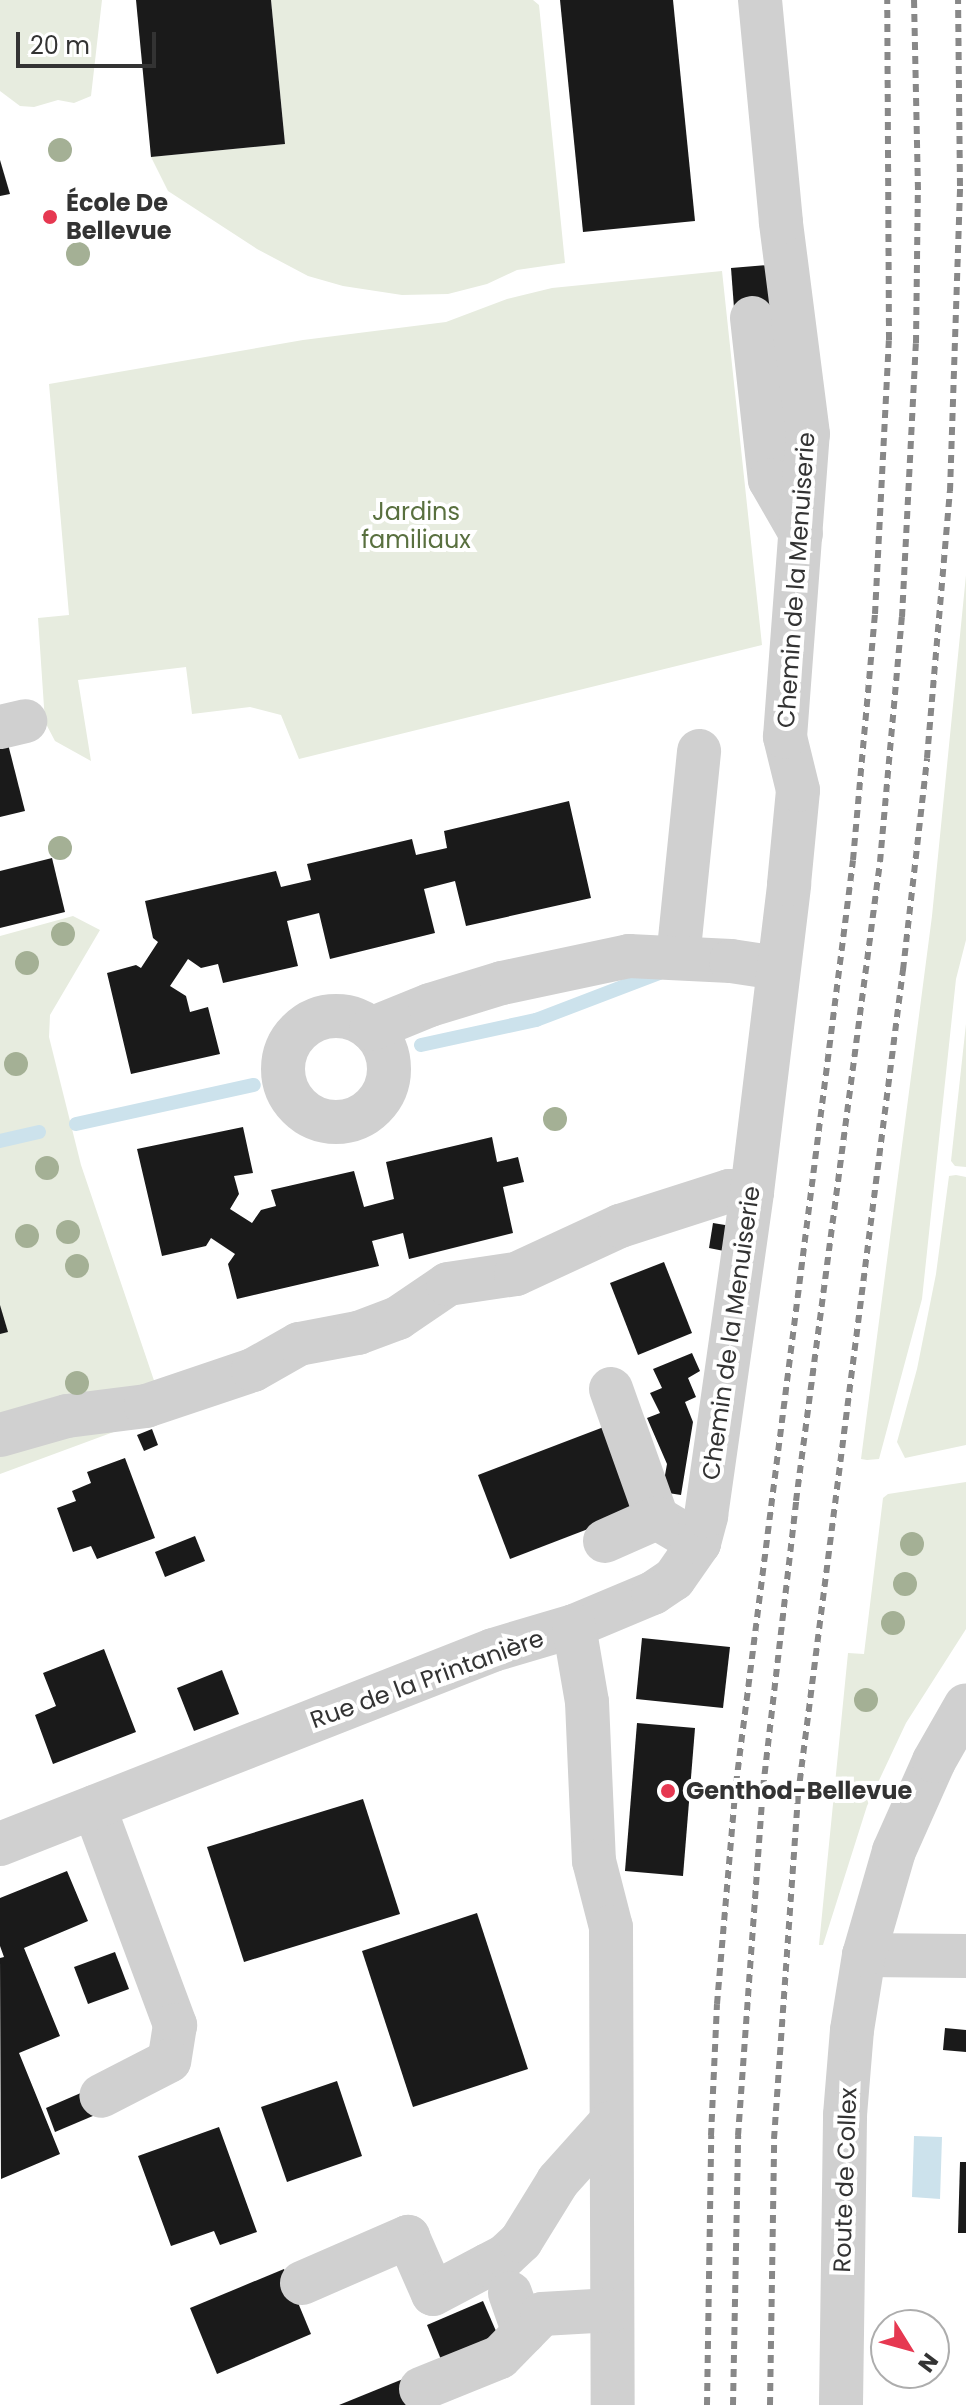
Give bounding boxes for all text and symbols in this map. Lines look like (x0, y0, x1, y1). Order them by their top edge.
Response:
scale bar (20, 16, 160, 66)
text: 20 m (30, 29, 90, 62)
place label: École De Bellevue (66, 189, 172, 245)
marker: École De Bellevue (41, 208, 59, 226)
street label: Chemin de la Menuiserie (771, 431, 821, 729)
park label: Jardins familiaux (361, 498, 471, 554)
street label: Chemin de la Menuiserie (696, 1184, 766, 1482)
street label: Rue de la Printanière (306, 1623, 548, 1735)
place label: Genthod-Bellevue (686, 1777, 912, 1805)
marker: Genthod-Bellevue (657, 1780, 679, 1802)
street label: Route de Collex (827, 2087, 863, 2273)
north arrow (870, 2309, 950, 2389)
text: N (911, 2347, 945, 2378)

